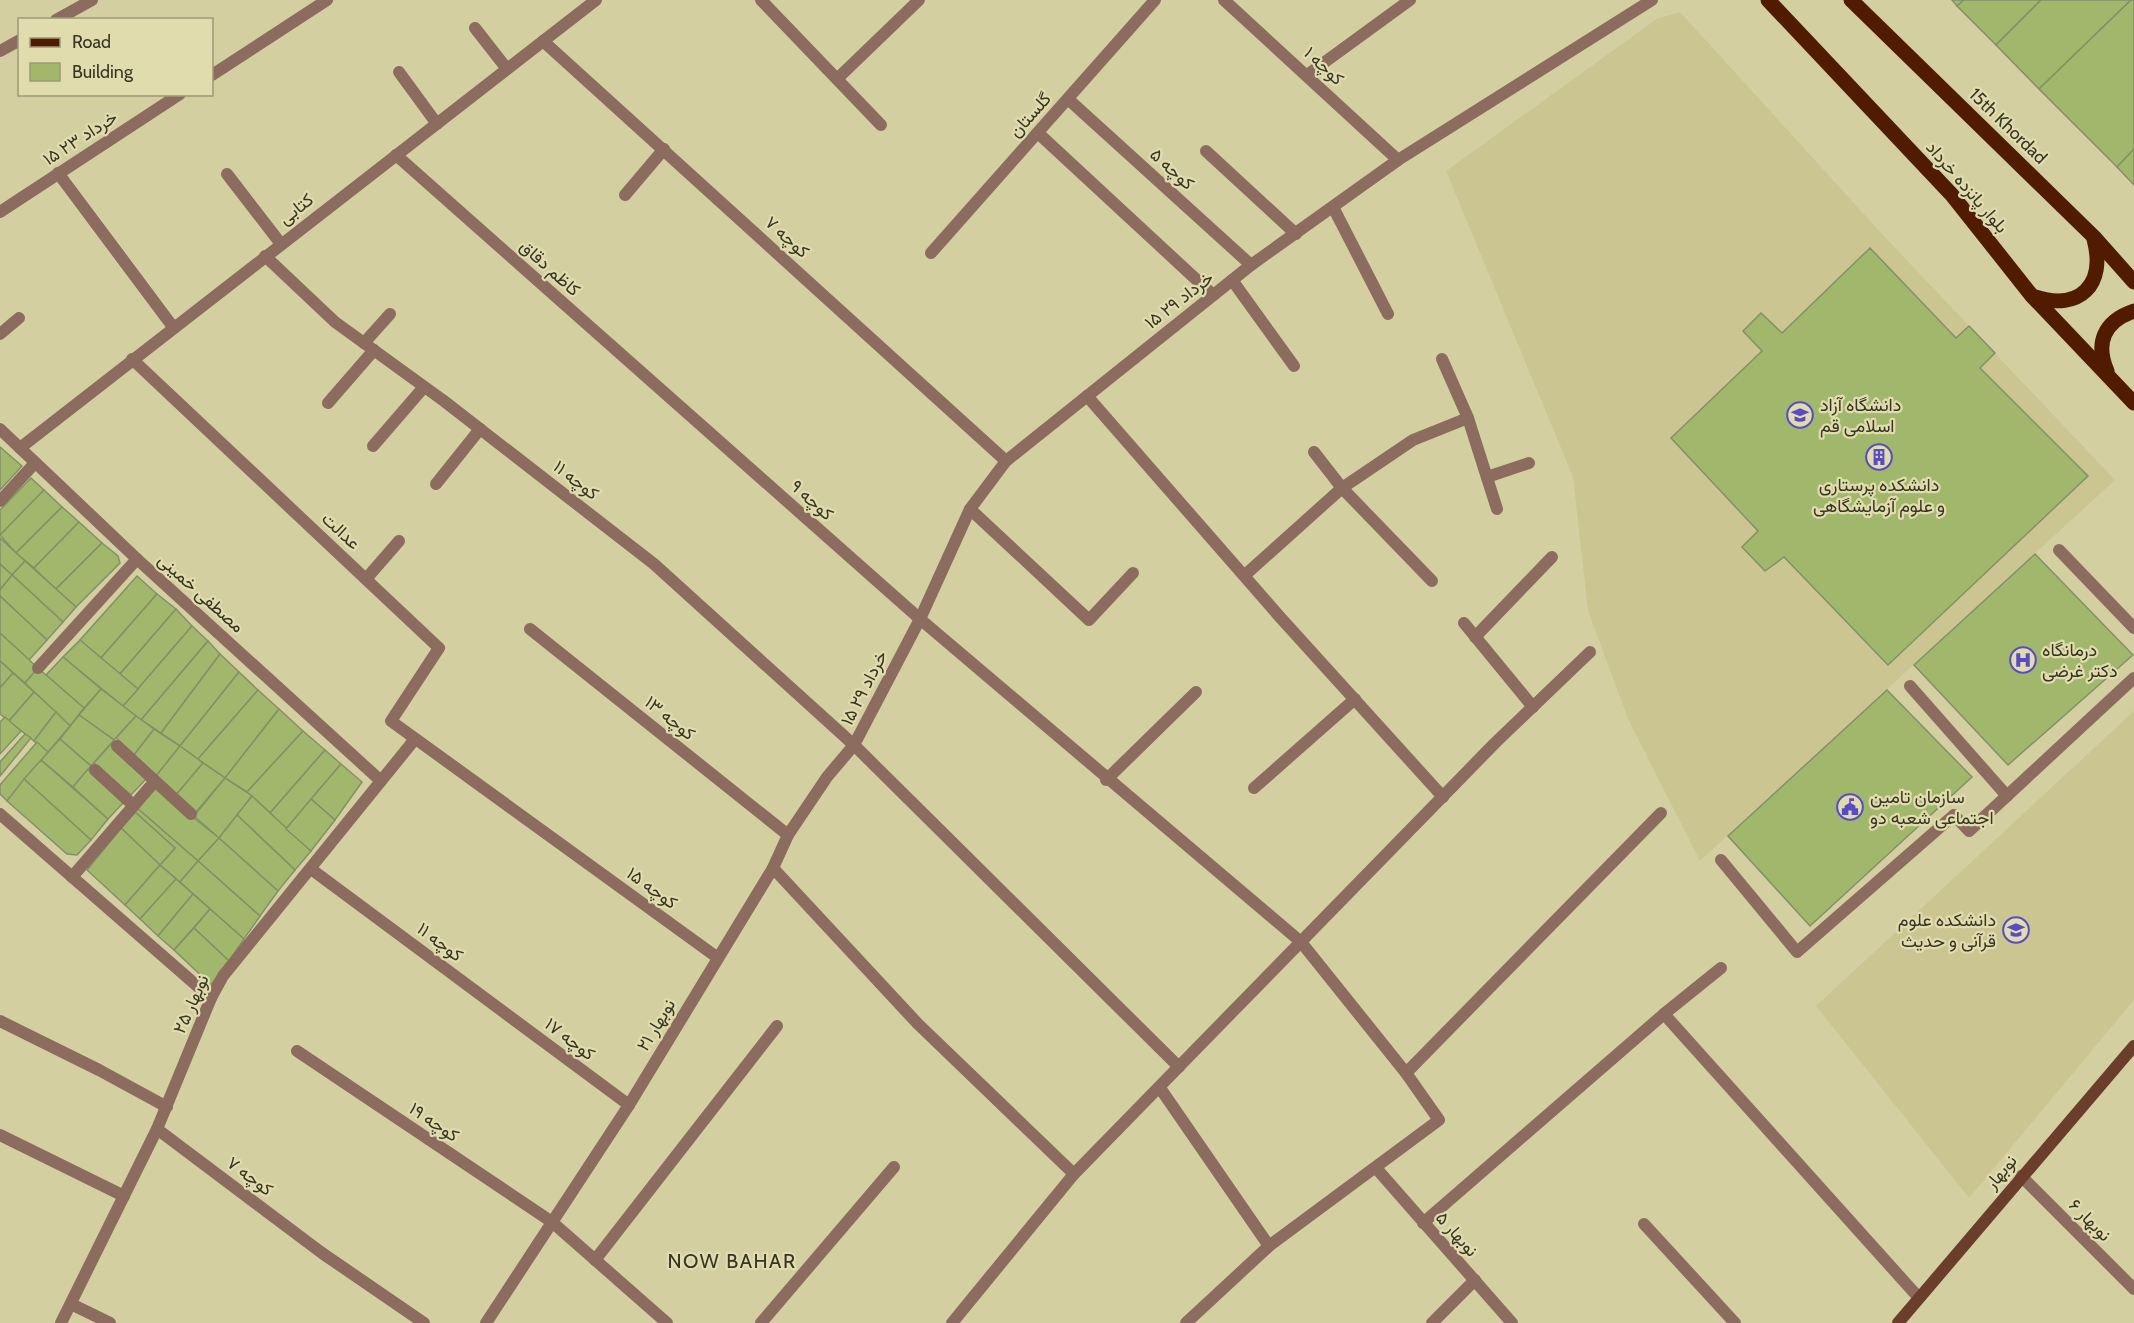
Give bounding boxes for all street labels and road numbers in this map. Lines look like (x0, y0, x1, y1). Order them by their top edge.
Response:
street label: کوچه ۱ (1299, 42, 1349, 91)
street label: 15th Khordad (1965, 84, 2051, 168)
street label: گلستان (1004, 88, 1056, 142)
street label: ۱۵ خرداد ۲۳ (39, 106, 121, 170)
street label: بلوار پانزده خرداد (1920, 137, 2013, 238)
street label: کوچه ۵ (1145, 143, 1199, 195)
street label: کتابی (274, 189, 318, 229)
street label: کوچه ۷ (760, 211, 814, 263)
street label: کاظم دقاق (515, 235, 585, 302)
street label: ۱۵ خرداد ۲۹ (1140, 266, 1218, 334)
street label: کوچه ۱۱ (548, 455, 603, 505)
street label: کوچه ۹ (785, 475, 838, 526)
street label: عدالت (317, 508, 365, 554)
street label: مصطفی خمینی (153, 549, 249, 637)
street label: ۱۵ خرداد ۲۹ (836, 647, 892, 729)
street label: کوچه ۱۳ (640, 691, 700, 746)
street label: کوچه ۱۵ (622, 862, 682, 915)
street label: کوچه ۱۱ (412, 918, 467, 967)
street label: نوبهار ۲۵ (168, 971, 214, 1037)
street label: نوبهار ۲۱ (632, 995, 680, 1055)
street label: کوچه ۱۷ (540, 1013, 599, 1066)
street label: کوچه ۱۹ (404, 1097, 463, 1147)
street label: نوبهار (1980, 1150, 2022, 1195)
street label: کوچه ۷ (222, 1152, 277, 1201)
street label: نوبهار ۶ (2064, 1194, 2116, 1246)
street label: نوبهار ۵ (1431, 1207, 1483, 1261)

